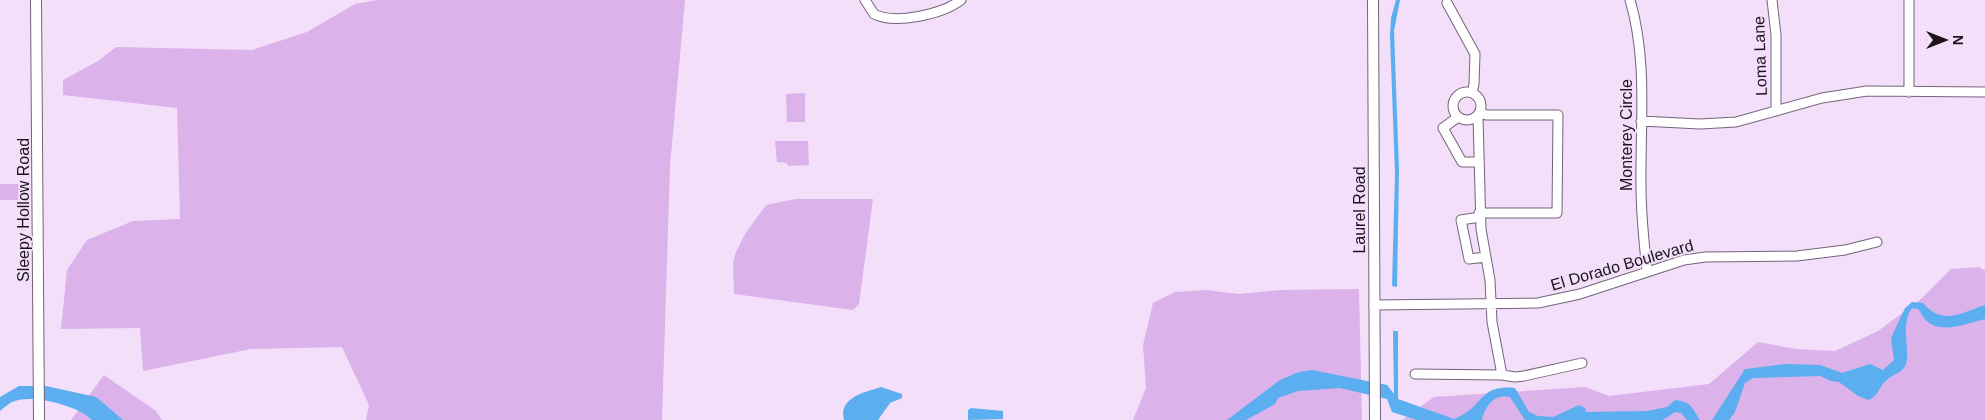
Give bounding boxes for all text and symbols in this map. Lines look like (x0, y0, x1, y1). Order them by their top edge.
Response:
north arrow (1920, 15, 1970, 65)
street label: Loma Lane (1750, 16, 1770, 96)
text: N (1950, 35, 1966, 45)
street label: Monterey Circle (1618, 79, 1635, 191)
street label: Sleepy Hollow Road (15, 138, 32, 282)
street label: Laurel Road (1351, 166, 1368, 254)
street label: El Dorado Boulevard (1549, 236, 1695, 294)

